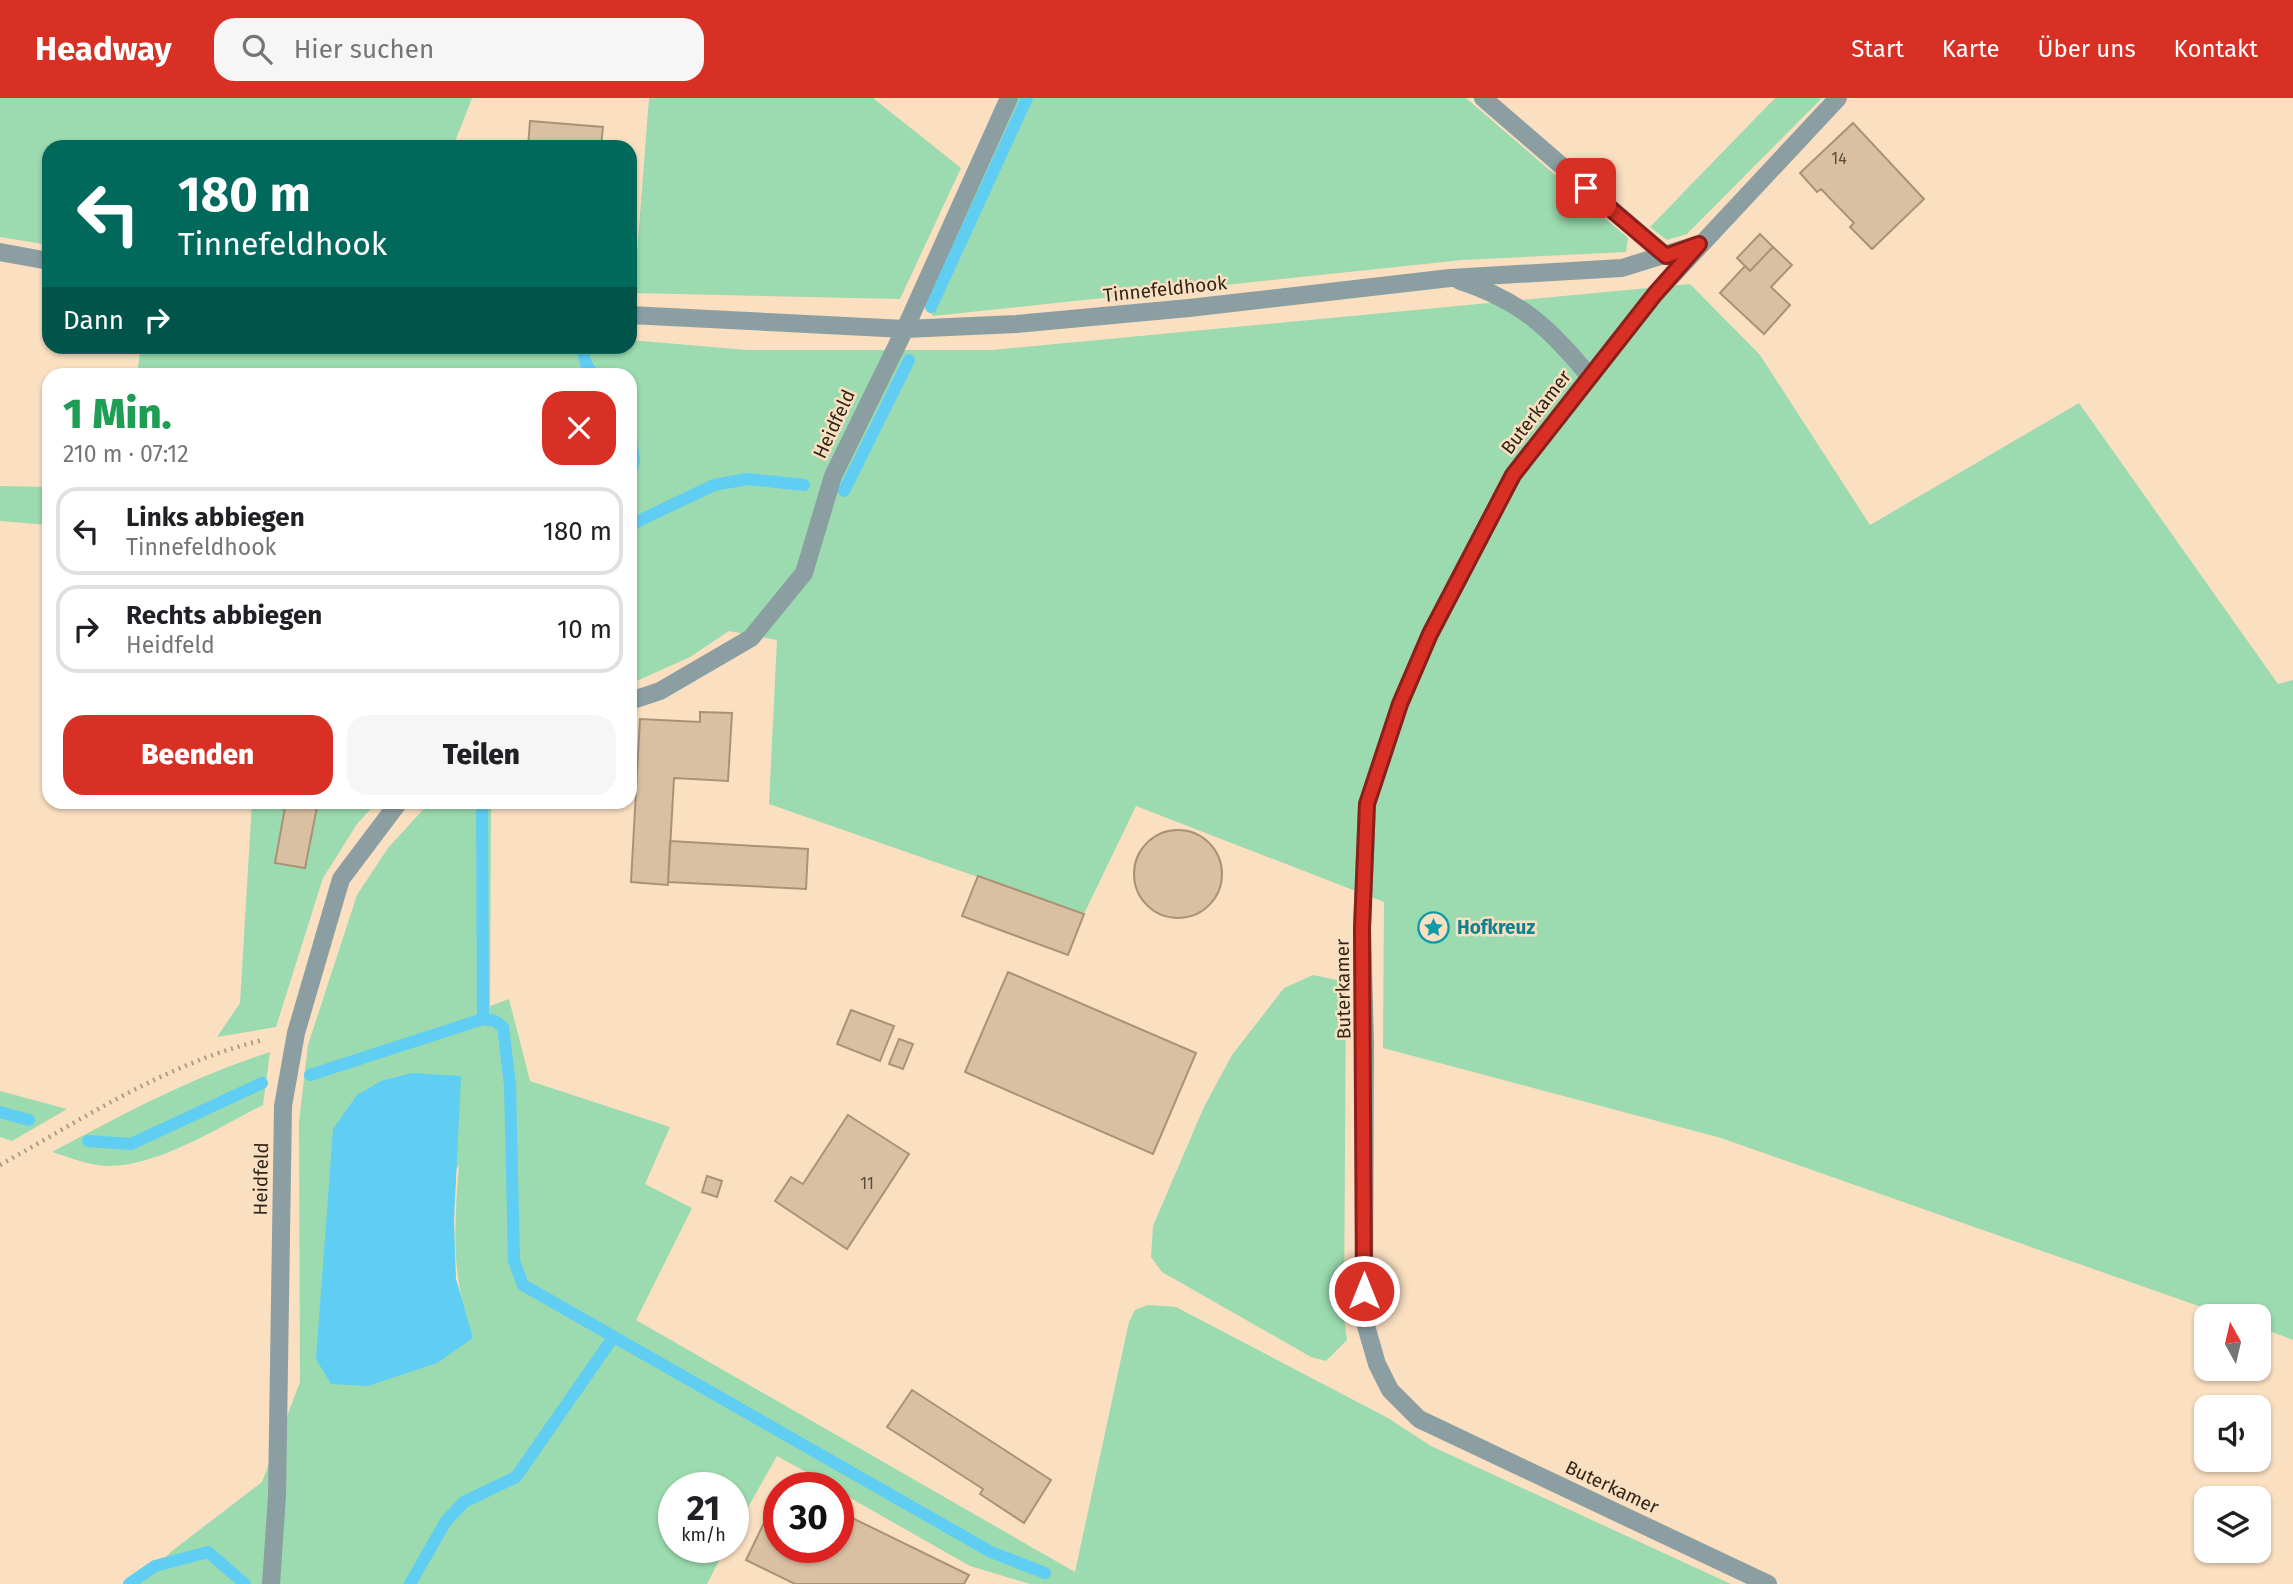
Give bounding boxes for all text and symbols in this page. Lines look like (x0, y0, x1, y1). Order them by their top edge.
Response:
search box (214, 18, 704, 81)
text: Headway (35, 29, 172, 69)
icon: search (238, 30, 276, 68)
text: Hier suchen (294, 34, 434, 65)
text: Start (1851, 35, 1904, 63)
text: Karte (1942, 35, 2000, 63)
text: Über uns (2038, 35, 2136, 63)
text: Kontakt (2174, 35, 2258, 63)
house number: 14 (1831, 149, 1847, 168)
pin (1556, 158, 1616, 218)
text: 180 m (178, 165, 311, 224)
icon: left (63, 168, 154, 259)
icon: arrive (1567, 169, 1605, 207)
text: Tinnefeldhook (178, 225, 387, 263)
street label: Tinnefeldhook (1102, 271, 1228, 307)
icon: right (138, 301, 176, 339)
text: Dann (63, 305, 124, 336)
street label: Buterkamer (1496, 365, 1576, 459)
street label: Heidfeld (808, 386, 860, 462)
text: 1 Min. (63, 389, 172, 439)
button: close (542, 391, 616, 465)
text: 210 m · 07:12 (63, 440, 189, 468)
text: Links abbiegen (126, 502, 305, 533)
icon: left (67, 512, 105, 550)
text: 180 m (543, 516, 612, 547)
text: Tinnefeldhook (126, 533, 276, 561)
text: Rechts abbiegen (126, 600, 322, 631)
icon: right (67, 610, 105, 648)
text: 10 m (557, 614, 612, 645)
text: Heidfeld (126, 631, 215, 659)
button: Beenden (63, 715, 333, 795)
button: Teilen (347, 715, 616, 795)
place icon: Hofkreuz (1417, 910, 1451, 944)
place label: Hofkreuz (1457, 916, 1535, 939)
street label: Buterkamer (1331, 938, 1355, 1040)
street label: Heidfeld (249, 1142, 273, 1216)
house number: 11 (860, 1174, 874, 1193)
position arrow (1327, 1254, 1401, 1328)
north arrow (2194, 1304, 2272, 1381)
map controls (2194, 1304, 2271, 1563)
button: sound (2194, 1395, 2271, 1472)
street label: Buterkamer (1562, 1455, 1663, 1519)
speed limit sign: 30 (763, 1472, 854, 1563)
button: layers (2194, 1486, 2271, 1563)
text: 21 (687, 1487, 720, 1529)
text: km/h (681, 1524, 726, 1546)

